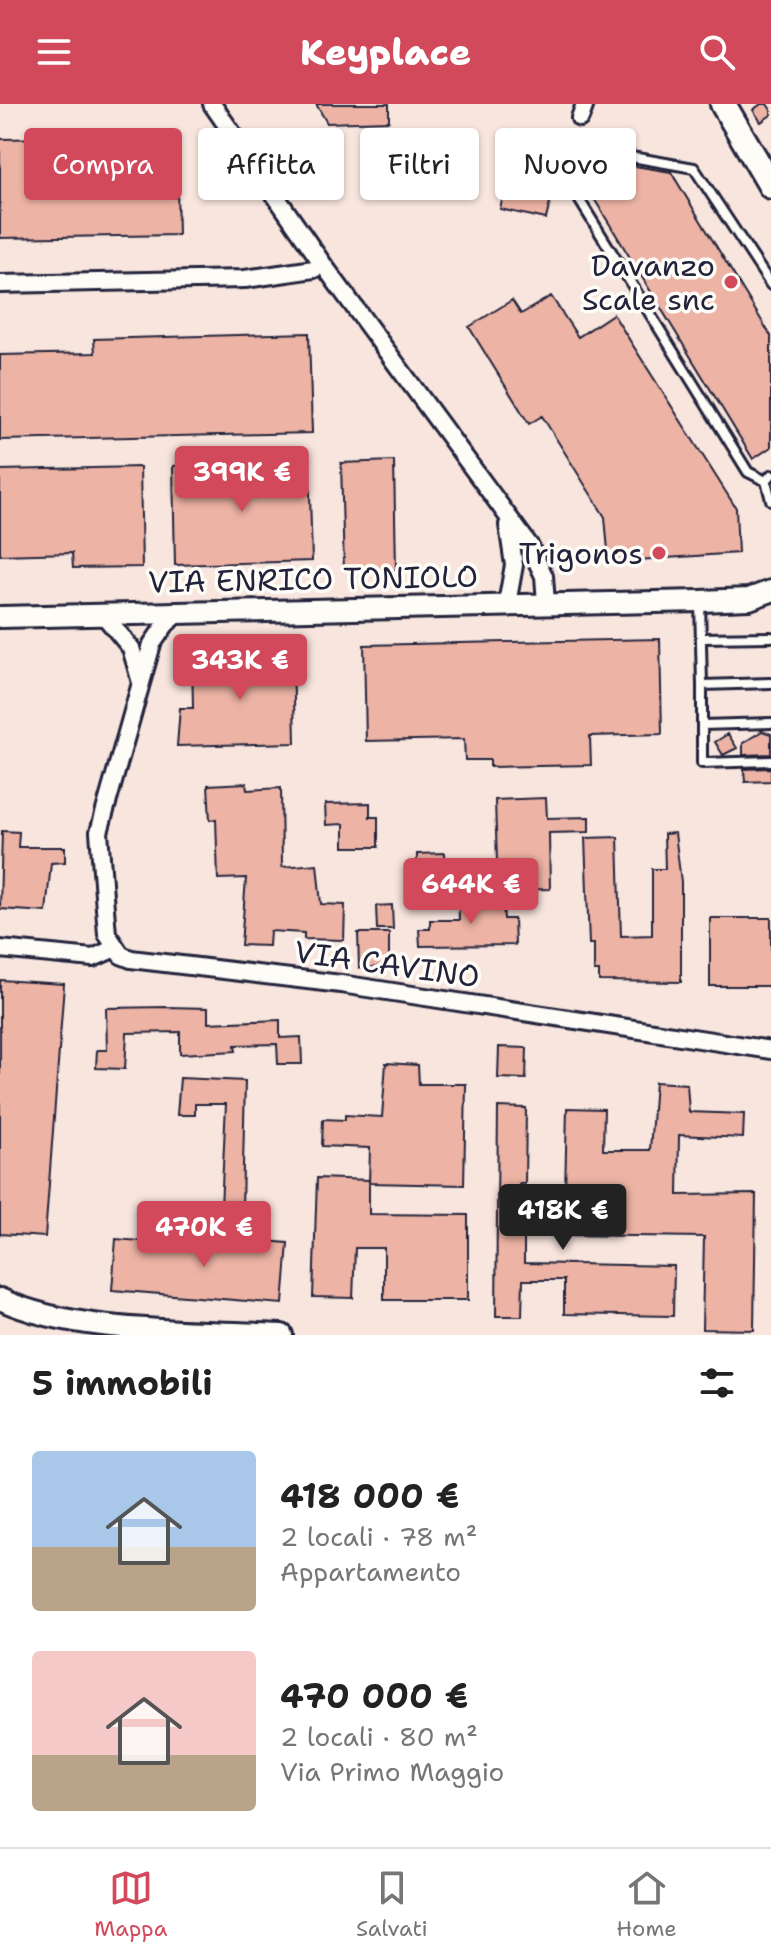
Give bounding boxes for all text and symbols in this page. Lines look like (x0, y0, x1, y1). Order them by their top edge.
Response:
text: Keyplace (300, 28, 471, 77)
icon: menu (32, 30, 76, 74)
icon: search (695, 30, 739, 74)
chip: Compra (24, 128, 182, 200)
chip: Affitta (198, 128, 344, 200)
chip: Filtri (360, 128, 479, 200)
chip: Nuovo (495, 128, 636, 200)
place label: Davanzo Scale snc (582, 245, 715, 320)
marker: Davanzo Scale snc (722, 273, 740, 291)
pin: 399K € (177, 446, 307, 514)
text: 399K € (193, 454, 291, 489)
place label: Trigonos (519, 533, 643, 574)
marker: Trigonos (650, 544, 668, 562)
street label: VIA ENRICO TONIOLO (148, 556, 478, 602)
pin: 343K € (175, 634, 305, 702)
text: 343K € (191, 642, 289, 677)
pin: 644K € (406, 858, 536, 926)
text: 644K € (421, 866, 521, 901)
street label: VIA CAVINO (292, 931, 482, 997)
pin: 418K € (498, 1184, 628, 1252)
text: 418K € (517, 1192, 609, 1227)
pin: 470K € (139, 1201, 269, 1269)
text: 470K € (155, 1209, 253, 1244)
text: 5 immobili (32, 1360, 213, 1406)
icon: filters (695, 1361, 739, 1405)
text: 418 000 € (280, 1473, 459, 1519)
icon: home (96, 1483, 192, 1579)
text: 2 locali · 78 m² (280, 1519, 478, 1554)
text: Appartamento (280, 1554, 461, 1589)
text: 470 000 € (280, 1673, 468, 1719)
icon: home (96, 1683, 192, 1779)
text: 2 locali · 80 m² (280, 1719, 478, 1754)
text: Via Primo Maggio (280, 1754, 504, 1789)
tab: Mappa (94, 1866, 167, 1943)
tab: Salvati (356, 1866, 428, 1943)
tab: Home (616, 1866, 677, 1943)

